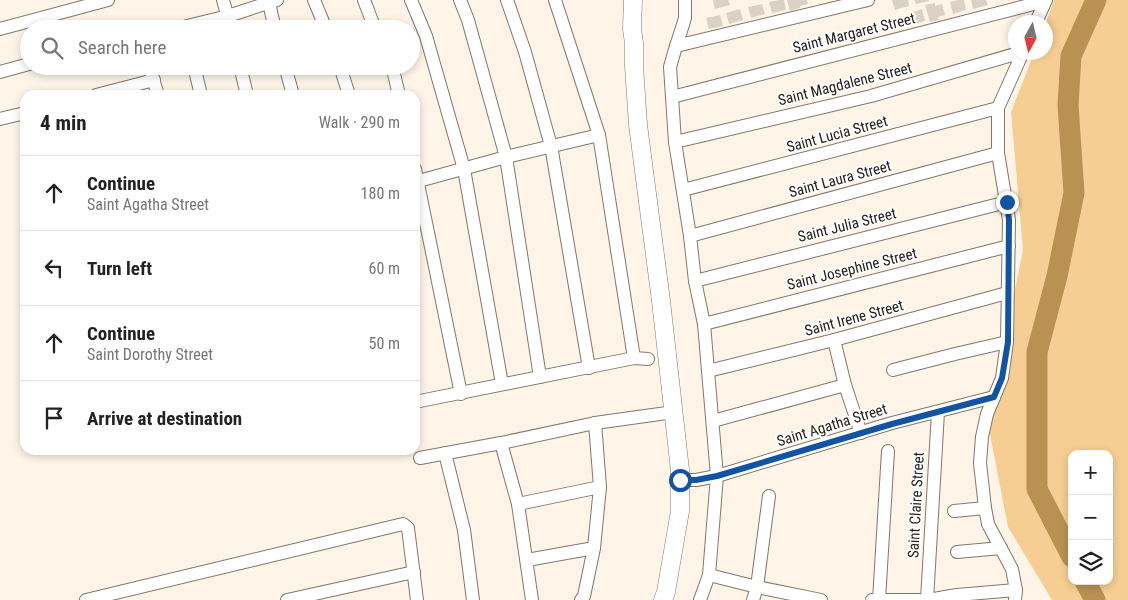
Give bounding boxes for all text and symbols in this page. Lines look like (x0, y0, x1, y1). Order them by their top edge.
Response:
street label: Saint Margaret Street (791, 9, 917, 57)
north arrow (1008, 15, 1053, 60)
search box (20, 20, 420, 75)
icon: search (38, 34, 66, 62)
text: Search here (78, 36, 166, 59)
street label: Saint Magdalene Street (776, 59, 914, 109)
text: 4 min (40, 111, 87, 135)
street label: Saint Lucia Street (785, 112, 889, 156)
text: Walk · 290 m (319, 113, 400, 132)
street label: Saint Laura Street (787, 157, 893, 201)
text: Continue (87, 172, 155, 195)
icon: ahead (40, 179, 68, 207)
text: 180 m (361, 184, 400, 203)
route end (996, 191, 1019, 214)
text: Saint Agatha Street (87, 195, 209, 214)
street label: Saint Julia Street (796, 204, 898, 246)
street label: Saint Josephine Street (785, 244, 919, 294)
icon: left (40, 254, 68, 282)
text: Turn left (87, 257, 152, 280)
text: 60 m (368, 259, 400, 278)
street label: Saint Irene Street (803, 296, 905, 340)
text: Continue (87, 322, 155, 345)
icon: ahead (40, 329, 68, 357)
text: 50 m (368, 334, 400, 353)
text: Saint Dorothy Street (87, 345, 213, 364)
street label: Saint Agatha Street (775, 400, 889, 450)
icon: arrive (40, 404, 68, 432)
text: Arrive at destination (87, 407, 242, 430)
map controls (1068, 450, 1113, 585)
button: + (1068, 450, 1113, 495)
street label: Saint Claire Street (904, 452, 928, 558)
route start (669, 469, 692, 492)
button: − (1068, 495, 1113, 540)
button: layers (1068, 540, 1113, 585)

